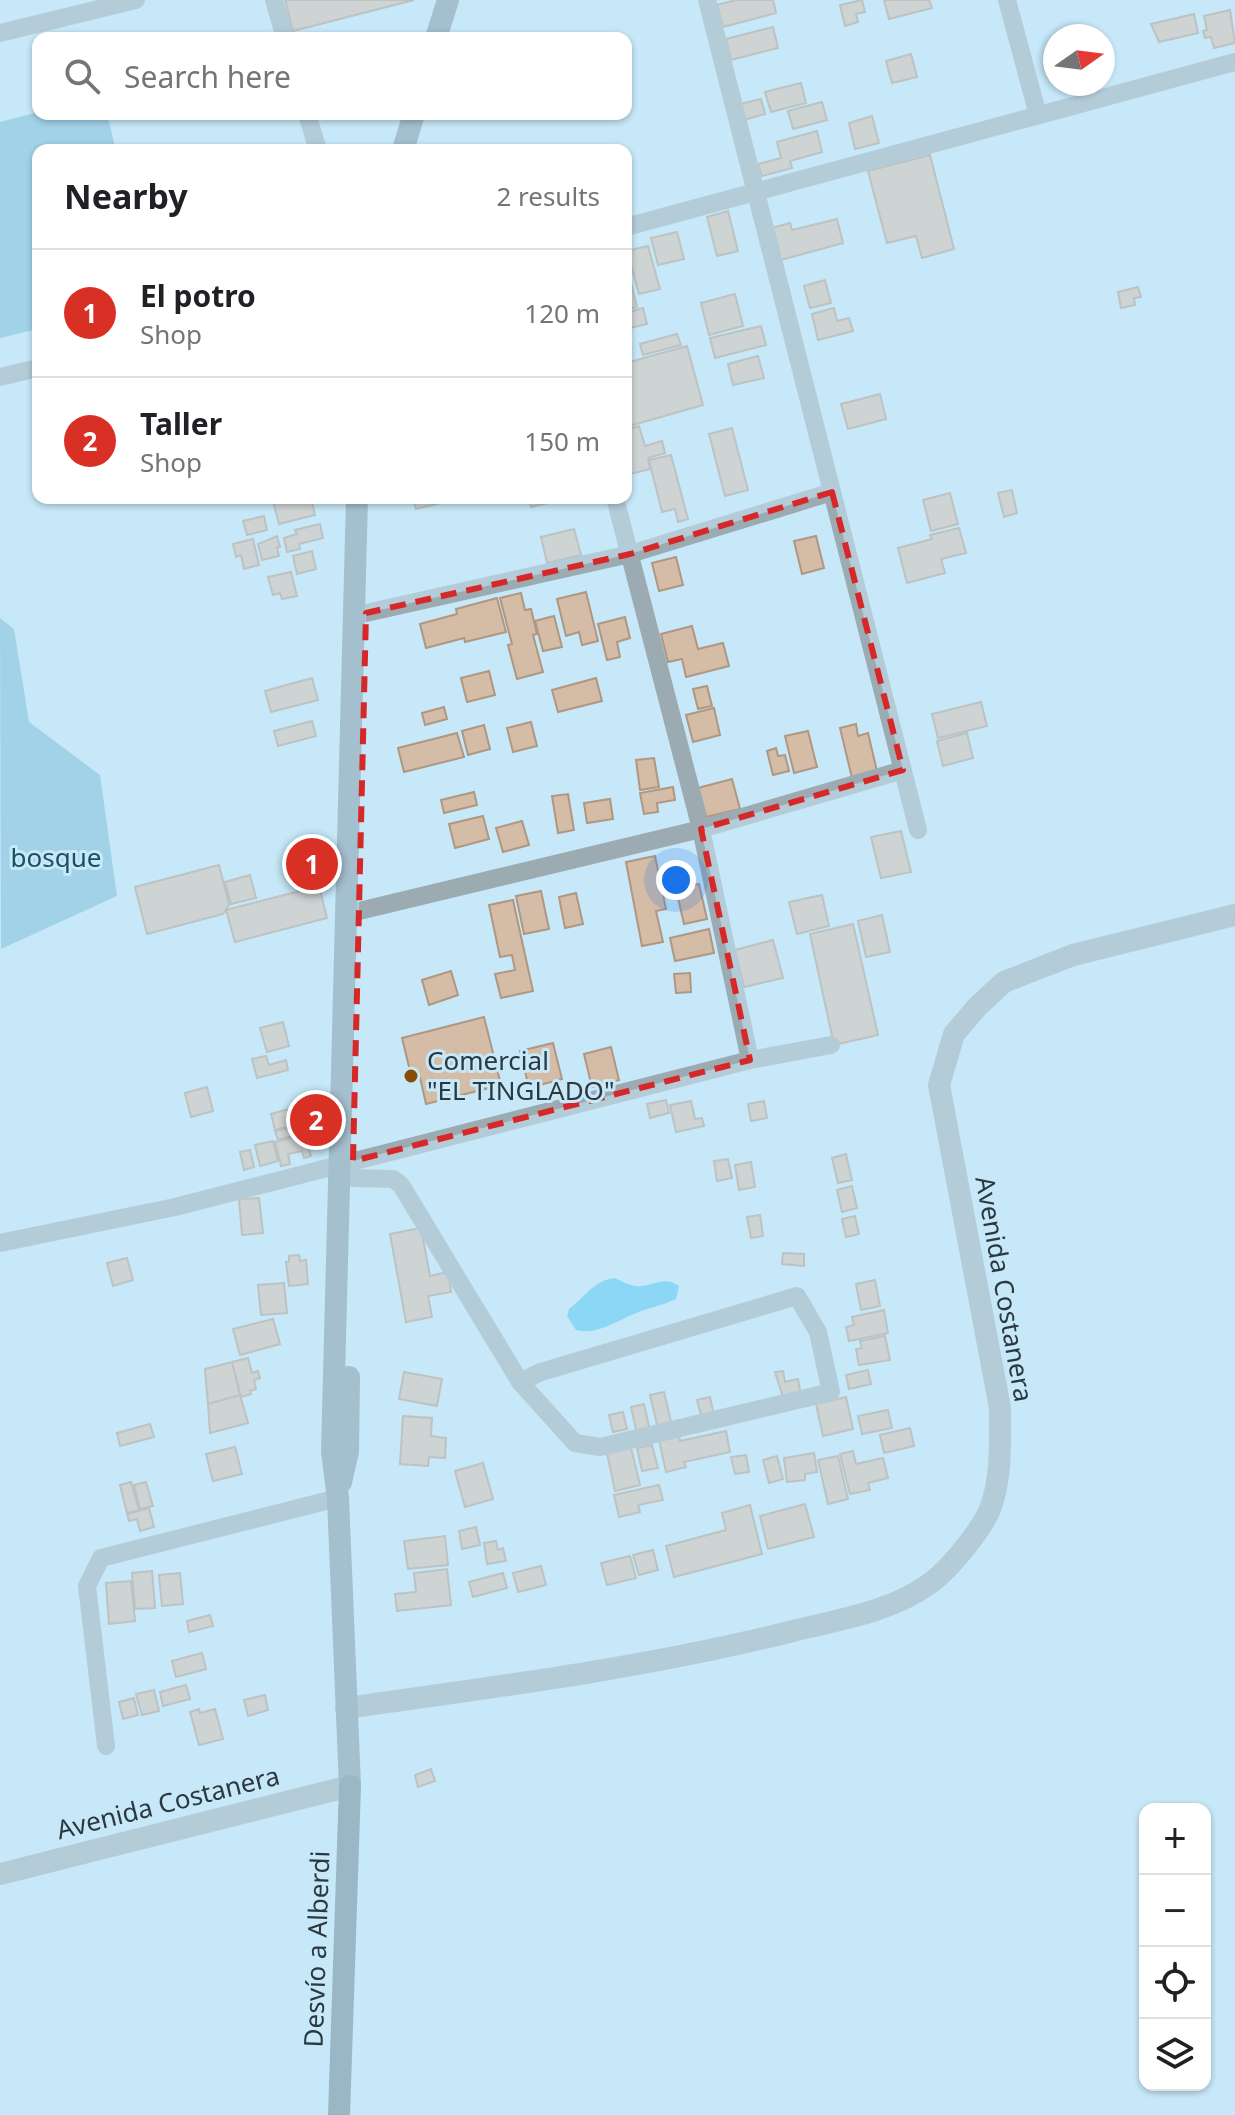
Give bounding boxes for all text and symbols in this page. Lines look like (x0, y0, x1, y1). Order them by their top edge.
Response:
north arrow (1043, 24, 1115, 96)
search box (32, 32, 632, 120)
icon: search (60, 54, 104, 98)
text: Search here (124, 56, 291, 97)
text: Nearby (64, 173, 188, 219)
text: 2 results (496, 178, 600, 214)
text: El potro (140, 275, 256, 316)
text: 1 (83, 295, 97, 331)
text: 120 m (524, 295, 600, 331)
text: Shop (140, 316, 202, 352)
text: Taller (140, 403, 222, 444)
text: 2 (83, 423, 97, 459)
text: 150 m (524, 423, 600, 459)
text: Shop (140, 444, 202, 480)
pin: 1 (286, 834, 338, 894)
park label: bosque (11, 839, 101, 875)
your location (656, 860, 696, 900)
place label: Comercial "EL TINGLADO" (427, 1042, 615, 1108)
marker: Comercial "EL TINGLADO" (402, 1067, 420, 1085)
pin: 2 (290, 1090, 342, 1150)
street label: Avenida Costanera (967, 1173, 1043, 1405)
street label: Avenida Costanera (52, 1757, 283, 1847)
map controls (1139, 1803, 1211, 2091)
button: + (1139, 1803, 1211, 1875)
street label: Desvío a Alberdi (295, 1850, 337, 2048)
button: − (1139, 1875, 1211, 1947)
button: locate (1139, 1947, 1211, 2019)
button: layers (1139, 2019, 1211, 2091)

